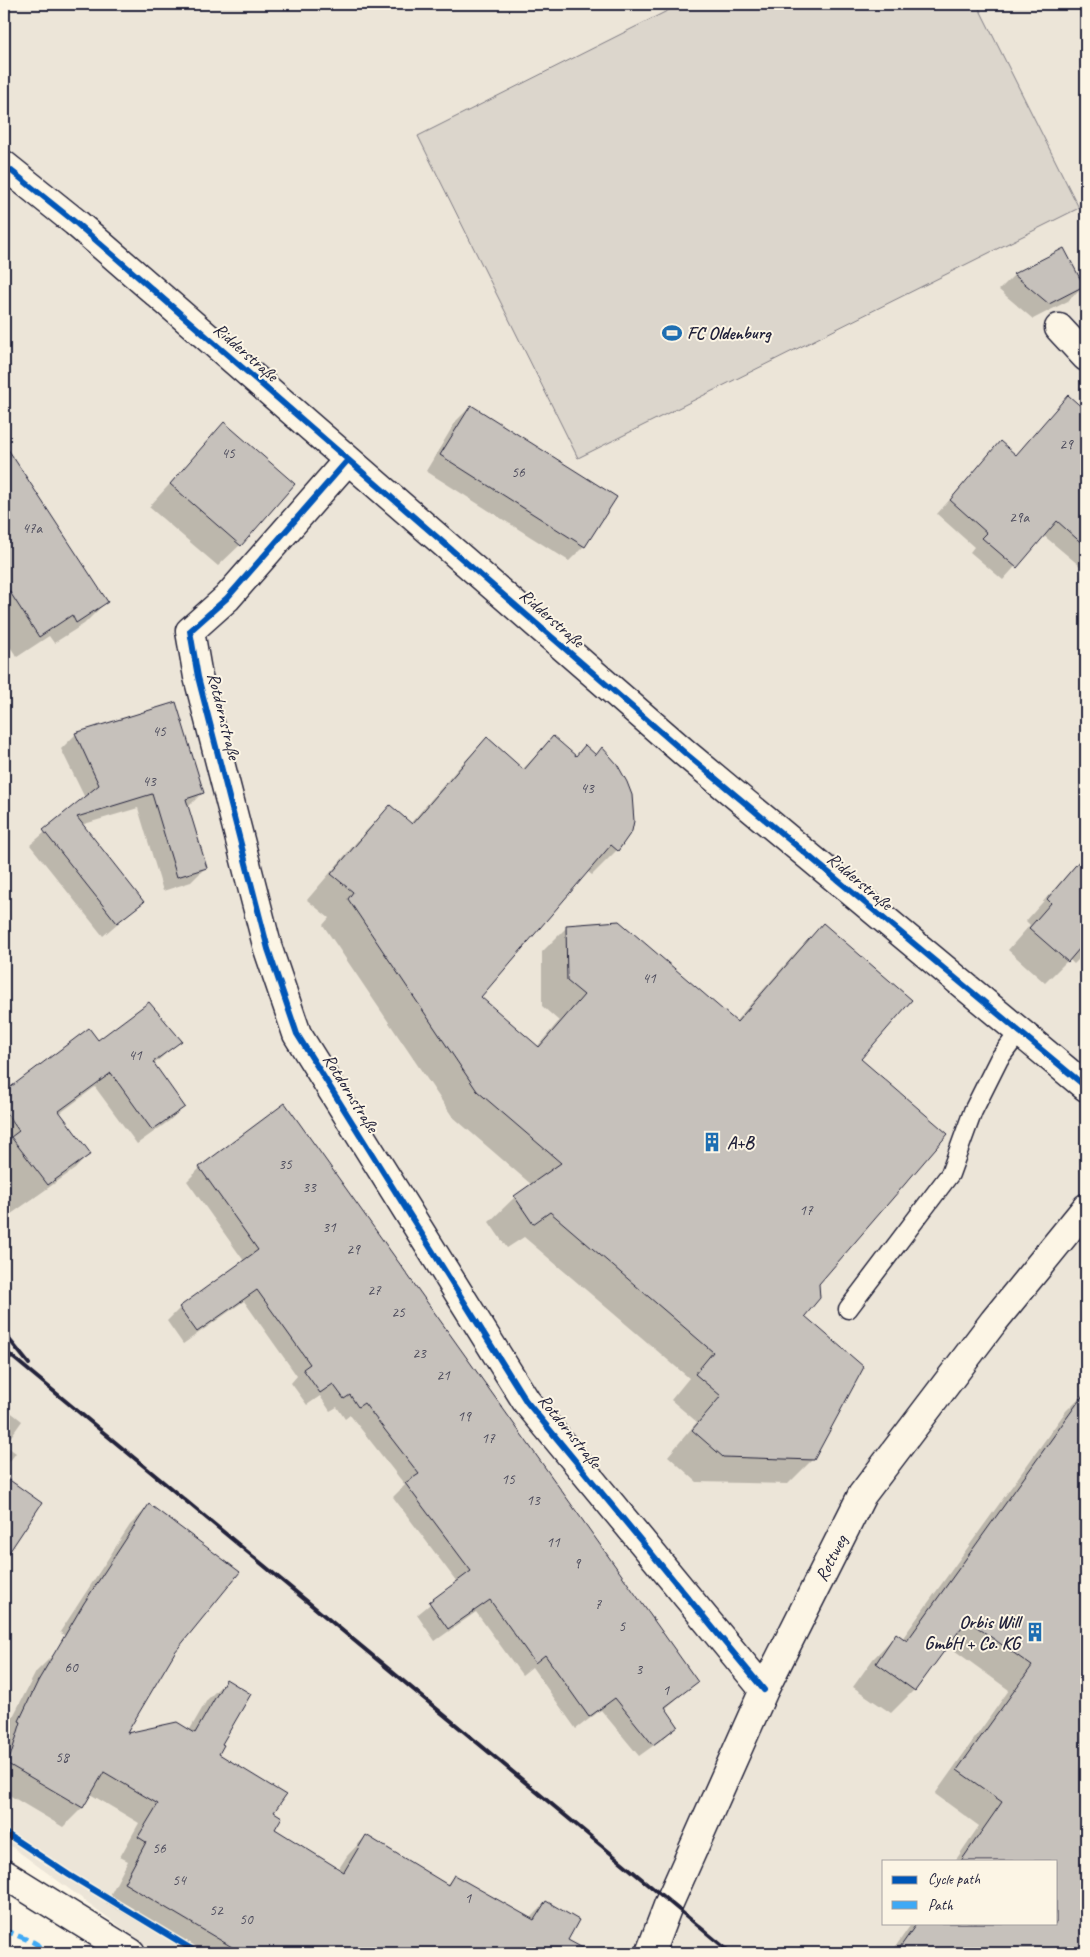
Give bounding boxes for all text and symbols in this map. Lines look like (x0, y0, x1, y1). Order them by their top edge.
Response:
street label: Ridderstraße (209, 318, 284, 387)
sports icon: FC Oldenburg (661, 322, 683, 344)
place label: FC Oldenburg (687, 322, 772, 344)
house number: 29 (1059, 435, 1074, 454)
house number: 45 (221, 444, 236, 463)
house number: 56 (511, 463, 526, 482)
house number: 29a (1009, 508, 1030, 527)
house number: 47a (22, 519, 43, 538)
street label: Ridderstraße (515, 584, 590, 653)
street label: Rotdornstraße (203, 670, 246, 763)
house number: 45 (152, 722, 167, 741)
house number: 43 (142, 772, 157, 791)
house number: 43 (580, 779, 595, 798)
street label: Ridderstraße (823, 847, 898, 915)
house number: 41 (642, 969, 657, 988)
house number: 41 (128, 1046, 143, 1065)
street label: Rotdornstraße (318, 1050, 384, 1137)
building icon: A+B (701, 1131, 723, 1153)
place label: A+B (727, 1131, 755, 1153)
house number: 35 (278, 1155, 293, 1174)
house number: 33 (302, 1178, 317, 1197)
house number: 17 (799, 1201, 814, 1220)
house number: 31 (322, 1218, 337, 1237)
house number: 29 (346, 1240, 361, 1259)
house number: 27 (367, 1281, 382, 1300)
house number: 25 (391, 1303, 406, 1322)
house number: 23 (412, 1344, 427, 1363)
house number: 21 (436, 1366, 451, 1385)
street label: Rotdornstraße (534, 1390, 607, 1473)
house number: 19 (457, 1407, 472, 1426)
house number: 17 (481, 1429, 496, 1448)
house number: 15 (501, 1470, 516, 1489)
house number: 13 (526, 1491, 541, 1510)
street label: Rottweg (810, 1530, 853, 1585)
house number: 11 (546, 1533, 561, 1552)
house number: 9 (574, 1554, 582, 1573)
house number: 7 (595, 1595, 603, 1614)
place label: Orbis Will GmbH + Co. KG (924, 1611, 1024, 1654)
house number: 5 (619, 1617, 627, 1636)
building icon: Orbis Will GmbH + Co. KG (1024, 1621, 1046, 1643)
house number: 60 (64, 1658, 79, 1677)
house number: 3 (636, 1660, 644, 1679)
house number: 1 (663, 1681, 671, 1700)
house number: 58 (55, 1748, 70, 1767)
house number: 56 (152, 1839, 167, 1858)
legend (882, 1860, 1058, 1924)
text: Cycle path (928, 1870, 980, 1889)
house number: 54 (172, 1871, 187, 1890)
house number: 1 (465, 1889, 473, 1908)
text: Path (928, 1896, 954, 1915)
house number: 52 (209, 1901, 224, 1920)
house number: 50 (239, 1910, 254, 1929)

